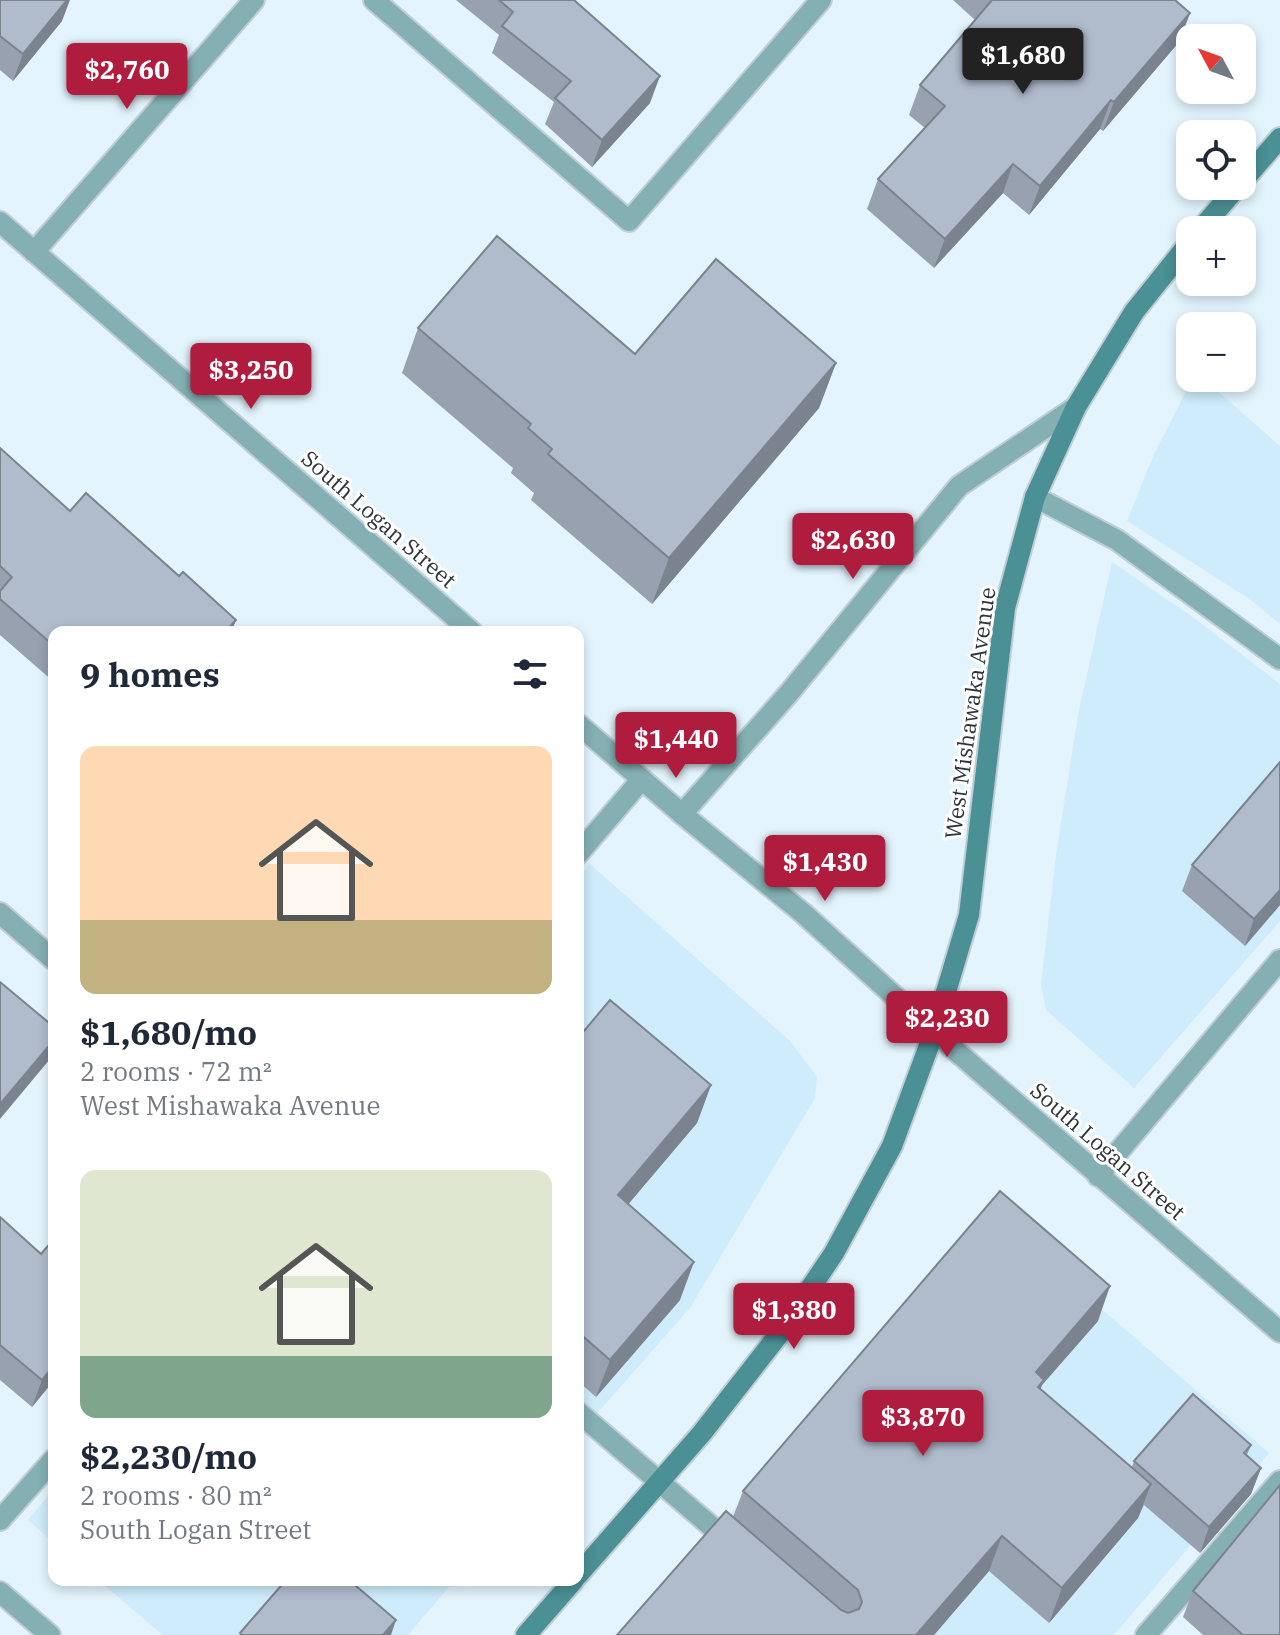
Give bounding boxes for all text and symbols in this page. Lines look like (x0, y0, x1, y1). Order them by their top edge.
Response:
north arrow (1176, 24, 1256, 104)
map controls (1176, 24, 1256, 392)
pin: $1,680 (958, 28, 1088, 96)
text: $1,680 (980, 37, 1066, 71)
pin: $2,760 (62, 43, 192, 111)
text: $2,760 (84, 52, 170, 86)
button: locate (1176, 120, 1256, 200)
button: + (1176, 216, 1256, 296)
button: − (1176, 312, 1256, 392)
pin: $3,250 (186, 343, 316, 411)
text: $3,250 (208, 352, 294, 386)
street label: South Logan Street (296, 443, 463, 594)
pin: $2,630 (788, 513, 918, 581)
text: $2,630 (810, 522, 896, 556)
street label: West Mishawaka Avenue (937, 585, 1002, 841)
text: 9 homes (80, 652, 220, 696)
icon: filters (508, 652, 552, 696)
pin: $1,440 (611, 712, 741, 780)
text: $1,440 (633, 721, 719, 755)
icon: home (244, 798, 388, 942)
pin: $1,430 (760, 835, 890, 903)
text: $1,430 (782, 844, 868, 878)
pin: $2,230 (882, 991, 1012, 1059)
text: $2,230 (904, 1000, 990, 1034)
text: $1,680/mo (80, 1010, 257, 1054)
text: 2 rooms · 72 m² (80, 1054, 272, 1088)
street label: South Logan Street (1025, 1075, 1192, 1226)
text: West Mishawaka Avenue (80, 1088, 380, 1122)
icon: home (244, 1222, 388, 1366)
pin: $1,380 (729, 1283, 859, 1351)
text: $1,380 (751, 1292, 837, 1326)
pin: $3,870 (858, 1390, 988, 1458)
text: $3,870 (880, 1399, 966, 1433)
text: $2,230/mo (80, 1434, 257, 1478)
text: 2 rooms · 80 m² (80, 1478, 272, 1512)
text: South Logan Street (80, 1512, 312, 1546)

